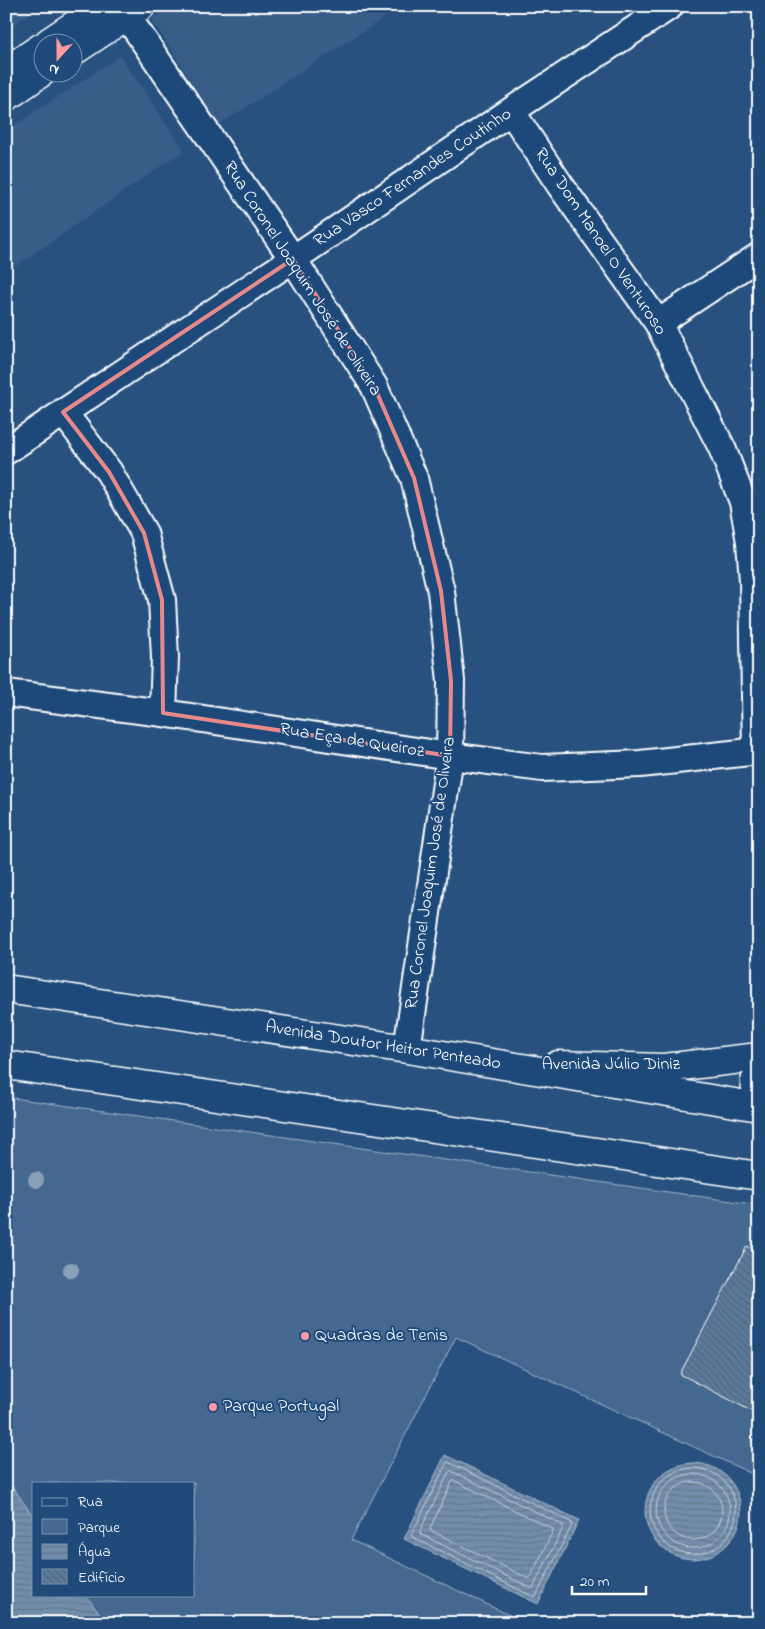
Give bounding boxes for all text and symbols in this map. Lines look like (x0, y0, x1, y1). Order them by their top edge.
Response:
north arrow (32, 32, 82, 82)
text: N (46, 57, 62, 80)
street label: Rua Vasco Fernandes Coutinho (309, 102, 517, 254)
street label: Rua Dom Manoel O Venturoso (527, 143, 673, 341)
street label: Rua Coronel Joaquim José de Oliveira (216, 157, 388, 401)
street label: Rua Eça de Queiroz (278, 717, 426, 765)
street label: Rua Coronel Joaquim José de Oliveira (399, 735, 463, 1011)
street label: Avenida Doutor Heitor Penteado (263, 1015, 503, 1077)
street label: Avenida Júlio Diniz (542, 1052, 681, 1078)
place label: Quadras de Tenis (315, 1323, 448, 1349)
marker: Quadras de Tenis (299, 1330, 311, 1342)
place label: Parque Portugal (223, 1394, 339, 1421)
marker: Parque Portugal (207, 1401, 219, 1413)
legend (32, 1482, 195, 1596)
text: Rua (78, 1491, 103, 1513)
text: Parque (78, 1517, 120, 1539)
text: Água (78, 1541, 111, 1564)
scale bar (572, 1564, 646, 1596)
text: Edifício (78, 1567, 125, 1589)
text: 20 m (580, 1571, 610, 1593)

